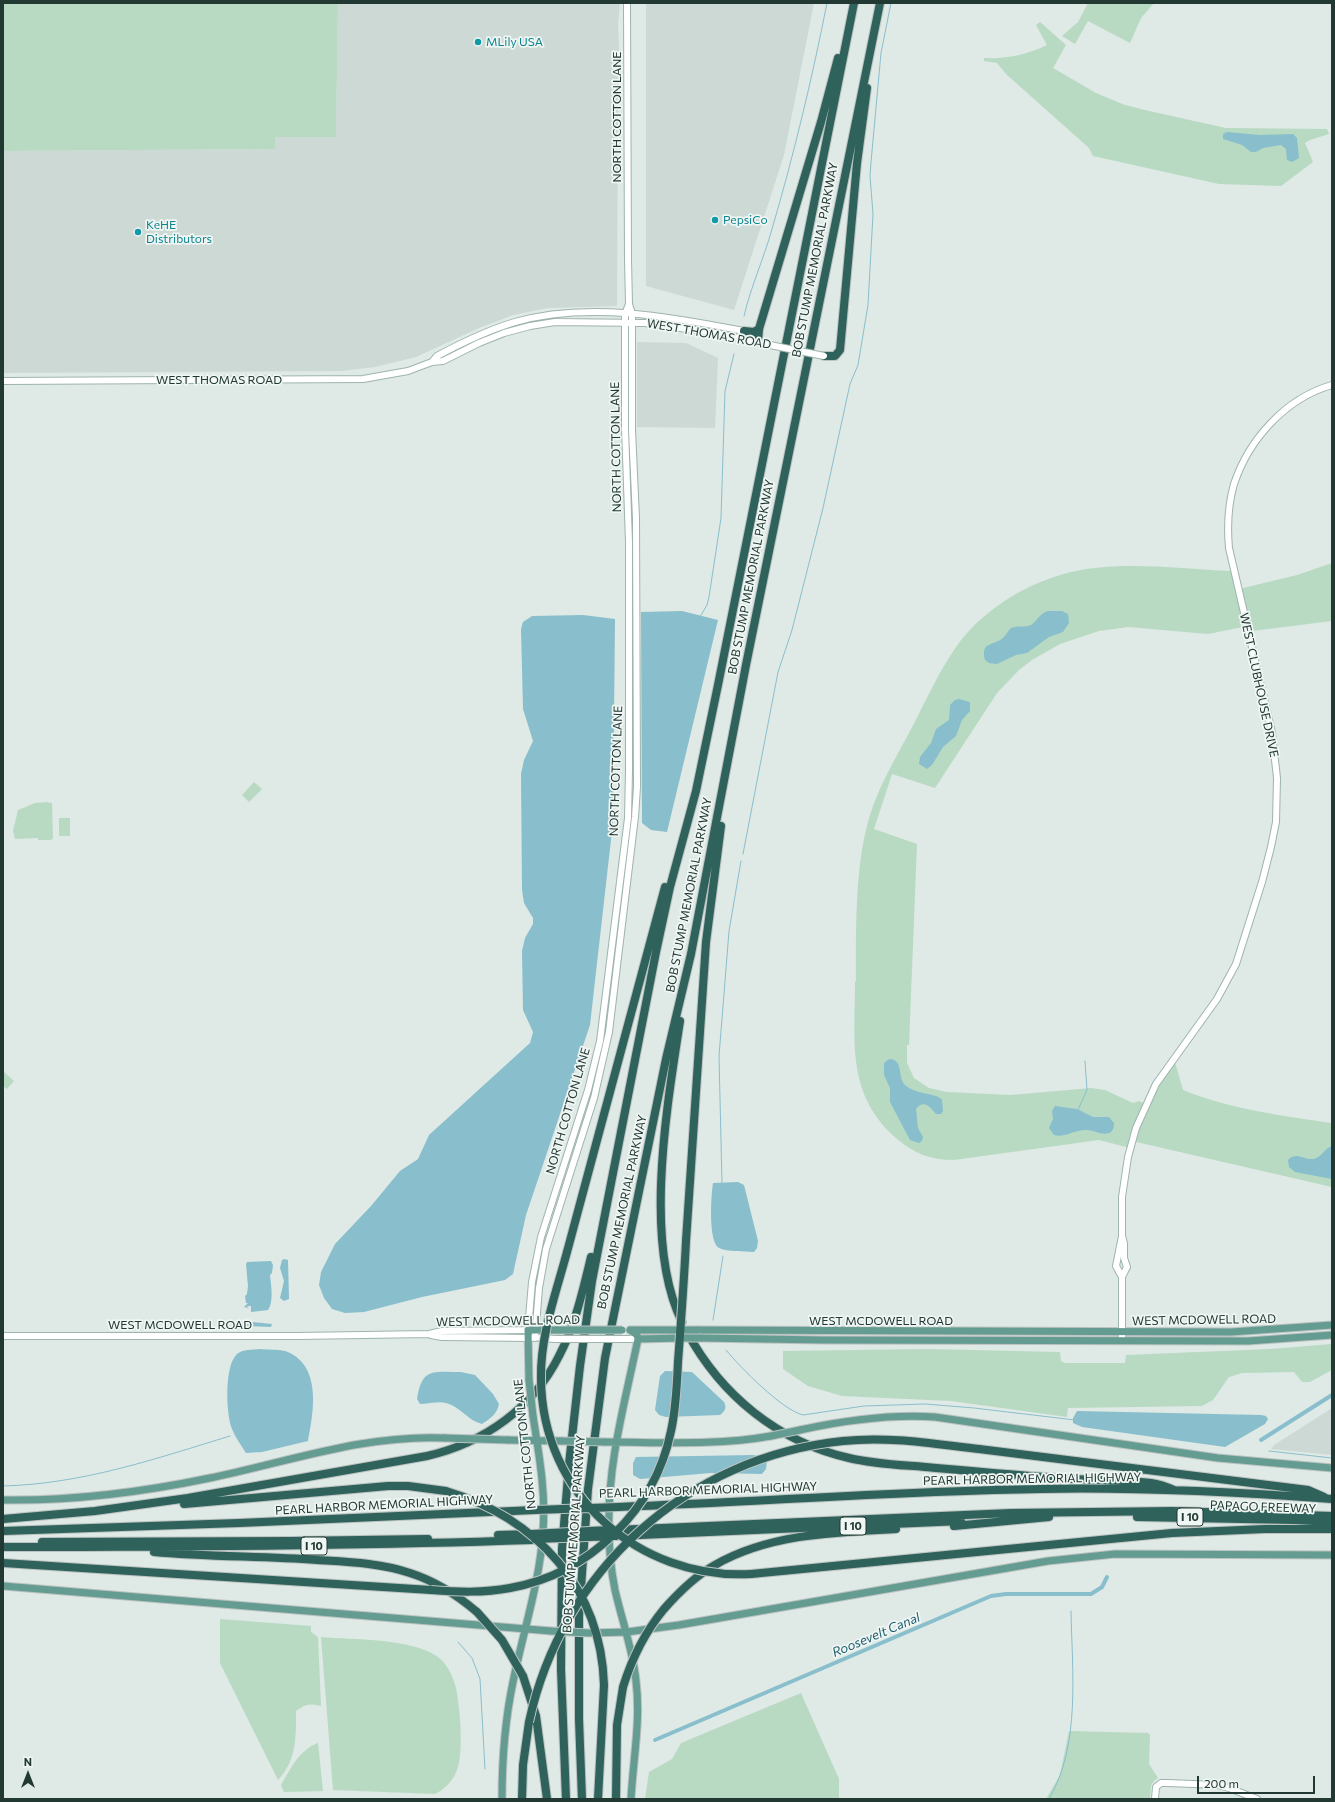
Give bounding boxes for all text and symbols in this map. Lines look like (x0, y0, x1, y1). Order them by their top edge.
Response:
place label: MLily USA (486, 35, 543, 49)
marker: MLily USA (473, 37, 483, 47)
street label: NORTH COTTON LANE (610, 52, 624, 182)
street label: BOB STUMP MEMORIAL PARKWAY (789, 161, 841, 359)
place label: PepsiCo (723, 213, 768, 227)
marker: PepsiCo (710, 215, 720, 225)
place label: KeHE Distributors (146, 218, 212, 246)
marker: KeHE Distributors (133, 227, 143, 237)
street label: WEST THOMAS ROAD (646, 316, 772, 352)
street label: WEST THOMAS ROAD (156, 373, 282, 387)
street label: NORTH COTTON LANE (608, 382, 624, 512)
street label: BOB STUMP MEMORIAL PARKWAY (725, 478, 777, 676)
street label: WEST CLUBHOUSE DRIVE (1237, 611, 1281, 759)
street label: NORTH COTTON LANE (607, 705, 625, 837)
street label: BOB STUMP MEMORIAL PARKWAY (663, 796, 715, 994)
street label: NORTH COTTON LANE (543, 1046, 593, 1176)
street label: BOB STUMP MEMORIAL PARKWAY (594, 1114, 650, 1310)
street label: WEST MCDOWELL ROAD (1132, 1312, 1276, 1328)
street label: WEST MCDOWELL ROAD (436, 1313, 580, 1329)
street label: WEST MCDOWELL ROAD (809, 1314, 953, 1328)
street label: WEST MCDOWELL ROAD (108, 1318, 252, 1332)
street label: NORTH COTTON LANE (511, 1378, 539, 1510)
street label: BOB STUMP MEMORIAL PARKWAY (560, 1435, 588, 1633)
street label: PEARL HARBOR MEMORIAL HIGHWAY (923, 1470, 1141, 1488)
street label: PEARL HARBOR MEMORIAL HIGHWAY (599, 1479, 817, 1501)
street label: PEARL HARBOR MEMORIAL HIGHWAY (275, 1492, 493, 1518)
street label: PAPAGO FREEWAY (1210, 1498, 1316, 1516)
road number: I 10 (1177, 1508, 1203, 1526)
road number: I 10 (840, 1517, 866, 1535)
road number: I 10 (301, 1537, 327, 1555)
water label: Roosevelt Canal (830, 1609, 922, 1661)
north arrow (8, 1754, 48, 1794)
text: N (24, 1755, 32, 1768)
scale bar (1199, 1768, 1317, 1794)
text: 200 m (1204, 1776, 1239, 1790)

